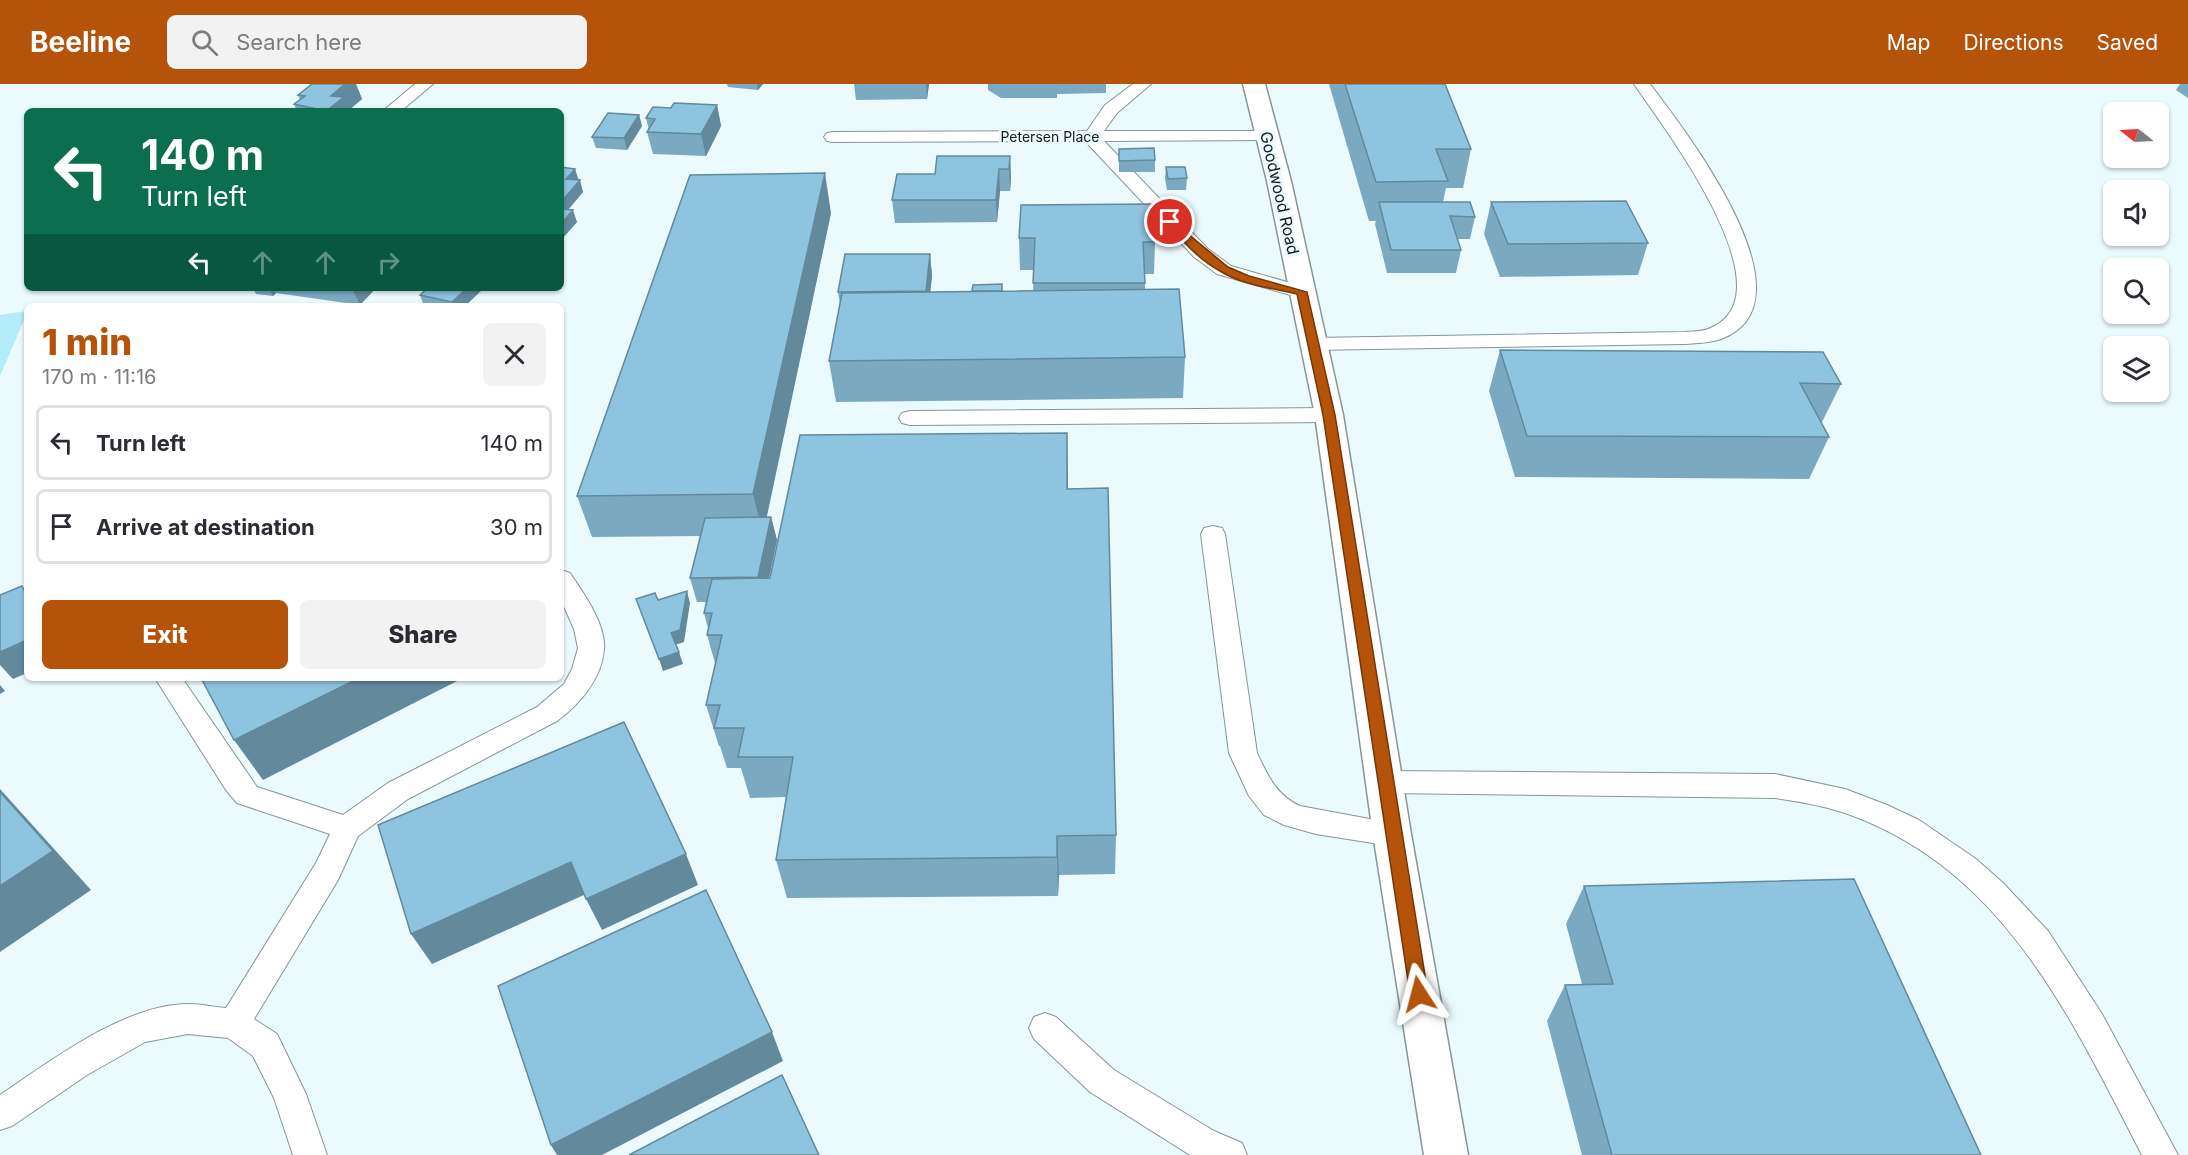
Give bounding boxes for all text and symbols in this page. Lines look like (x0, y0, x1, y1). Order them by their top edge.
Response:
search box (167, 15, 587, 69)
text: Beeline (30, 25, 131, 59)
icon: search (188, 26, 221, 59)
text: Search here (236, 29, 362, 55)
text: Map (1887, 30, 1930, 55)
text: Directions (1963, 30, 2064, 55)
text: Saved (2097, 30, 2158, 55)
north arrow (2103, 102, 2169, 168)
map controls (2103, 102, 2169, 402)
street label: Petersen Place (1000, 128, 1100, 145)
text: 140 m (141, 129, 264, 180)
street label: Goodwood Road (1256, 129, 1304, 257)
icon: left (42, 132, 120, 210)
text: Turn left (141, 180, 247, 213)
button: sound (2103, 180, 2169, 246)
pin (1144, 196, 1195, 247)
icon: arrive (1153, 205, 1186, 238)
icon: left (183, 246, 216, 279)
icon: ahead (246, 246, 279, 279)
icon: ahead (309, 246, 342, 279)
icon: right (372, 246, 405, 279)
button: search (2103, 258, 2169, 324)
text: 1 min (42, 320, 132, 364)
button: close (483, 323, 546, 386)
button: layers (2103, 336, 2169, 402)
text: 170 m · 11:16 (42, 365, 156, 389)
icon: left (45, 426, 78, 459)
text: Turn left (96, 430, 186, 456)
text: 140 m (481, 430, 543, 456)
icon: arrive (45, 510, 78, 543)
text: Arrive at destination (96, 514, 315, 540)
text: 30 m (490, 514, 543, 540)
button: Exit (42, 600, 288, 669)
button: Share (300, 600, 546, 669)
position arrow (1387, 962, 1451, 1026)

